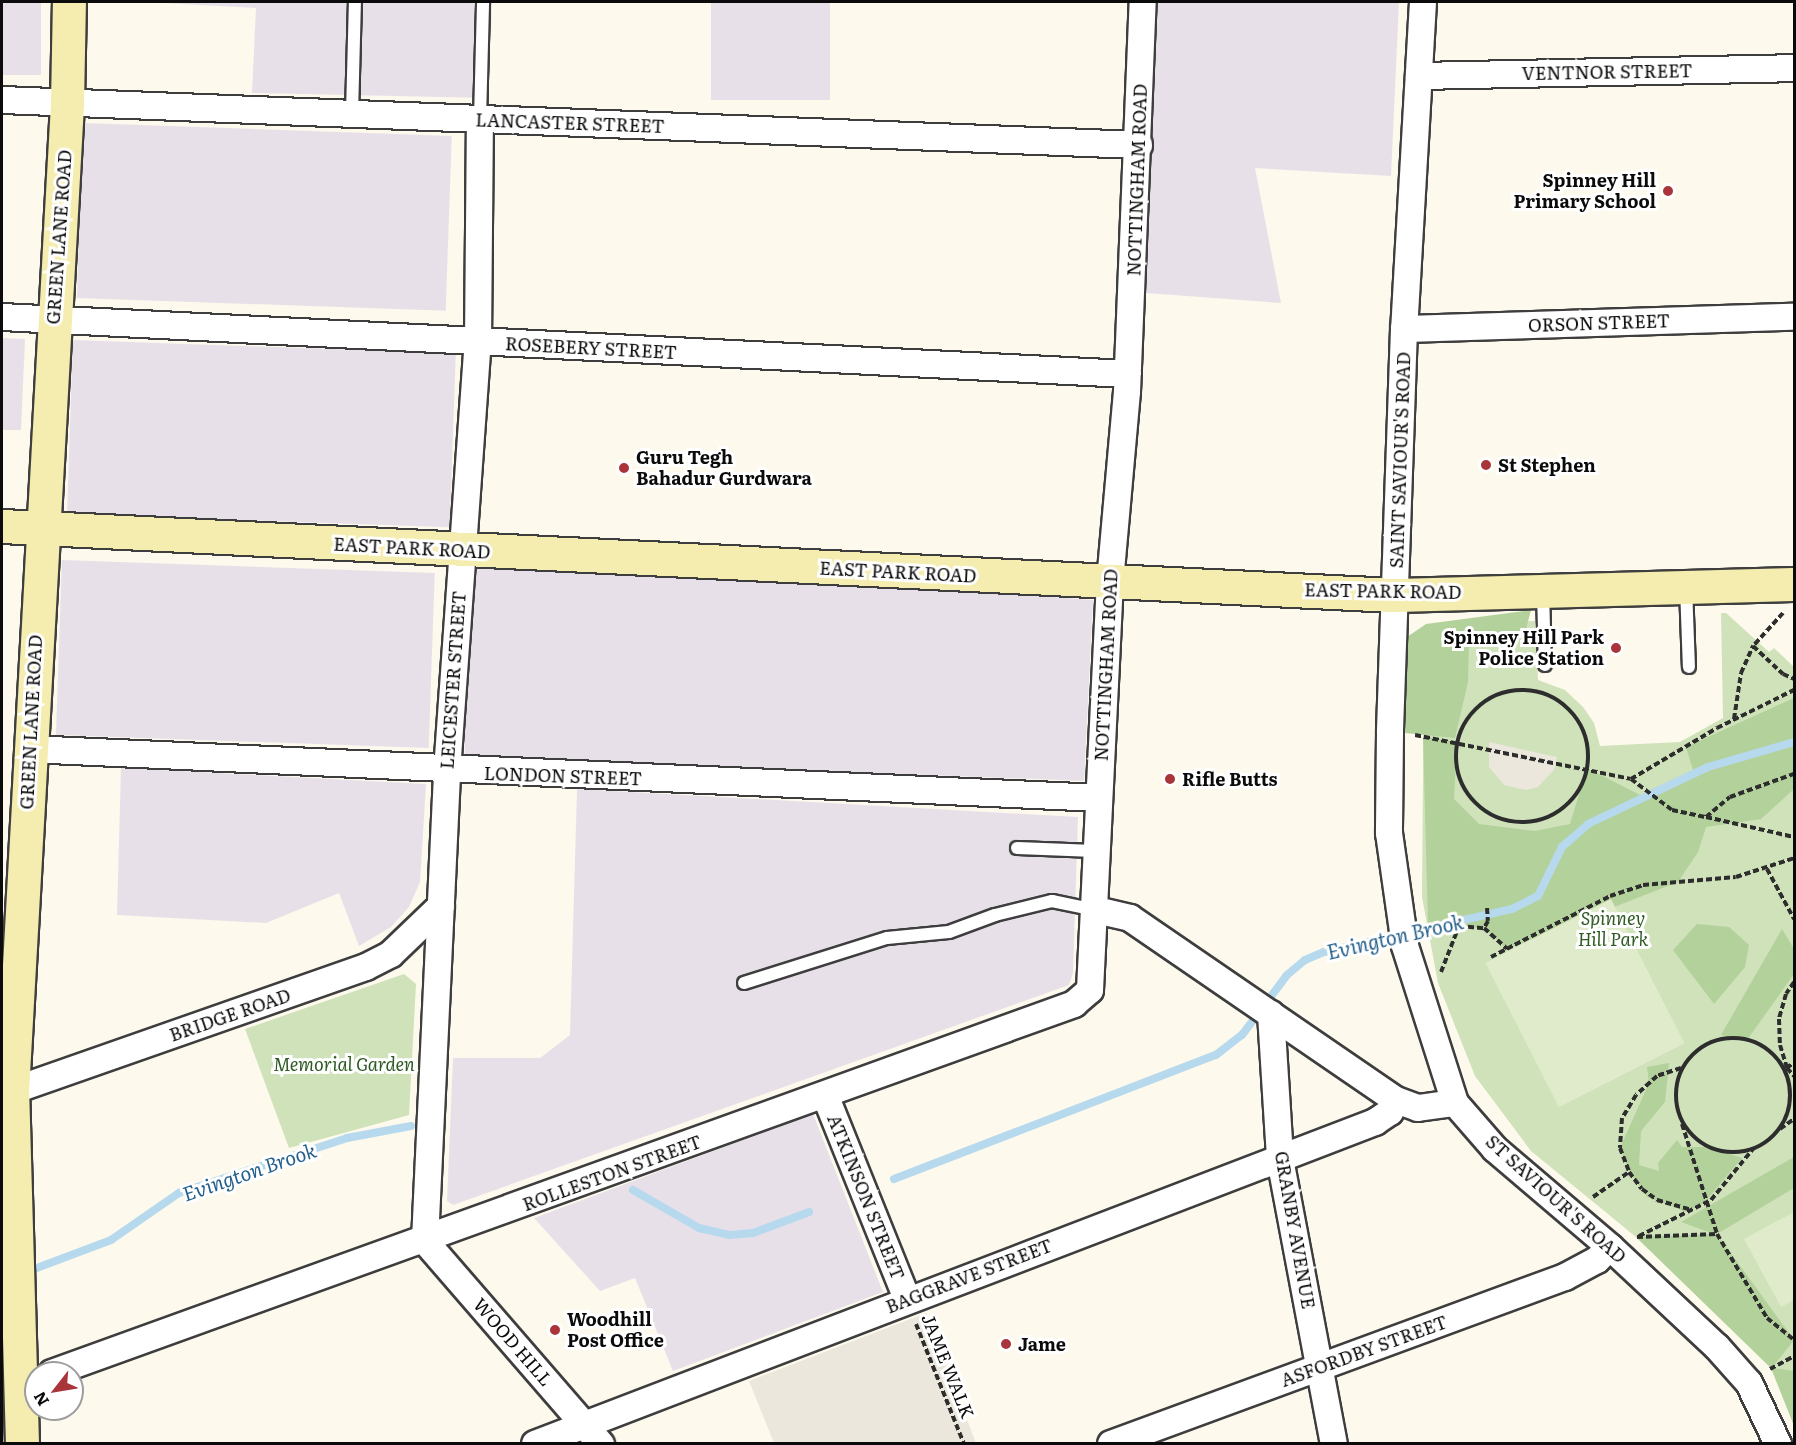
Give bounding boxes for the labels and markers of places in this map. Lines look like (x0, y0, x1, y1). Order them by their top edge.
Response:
place label: Spinney Hill Primary School (1513, 170, 1656, 213)
marker: Spinney Hill Primary School (1661, 184, 1675, 198)
place label: Guru Tegh Bahadur Gurdwara (636, 447, 812, 490)
place label: St Stephen (1498, 454, 1596, 476)
marker: St Stephen (1479, 458, 1493, 472)
marker: Guru Tegh Bahadur Gurdwara (617, 461, 631, 475)
place label: Spinney Hill Park Police Station (1444, 627, 1604, 670)
marker: Spinney Hill Park Police Station (1609, 641, 1623, 655)
place label: Rifle Butts (1182, 768, 1277, 790)
marker: Rifle Butts (1163, 772, 1177, 786)
place label: Woodhill Post Office (567, 1309, 664, 1352)
marker: Woodhill Post Office (548, 1323, 562, 1337)
place label: Jame (1018, 1333, 1066, 1355)
marker: Jame (999, 1337, 1013, 1351)

